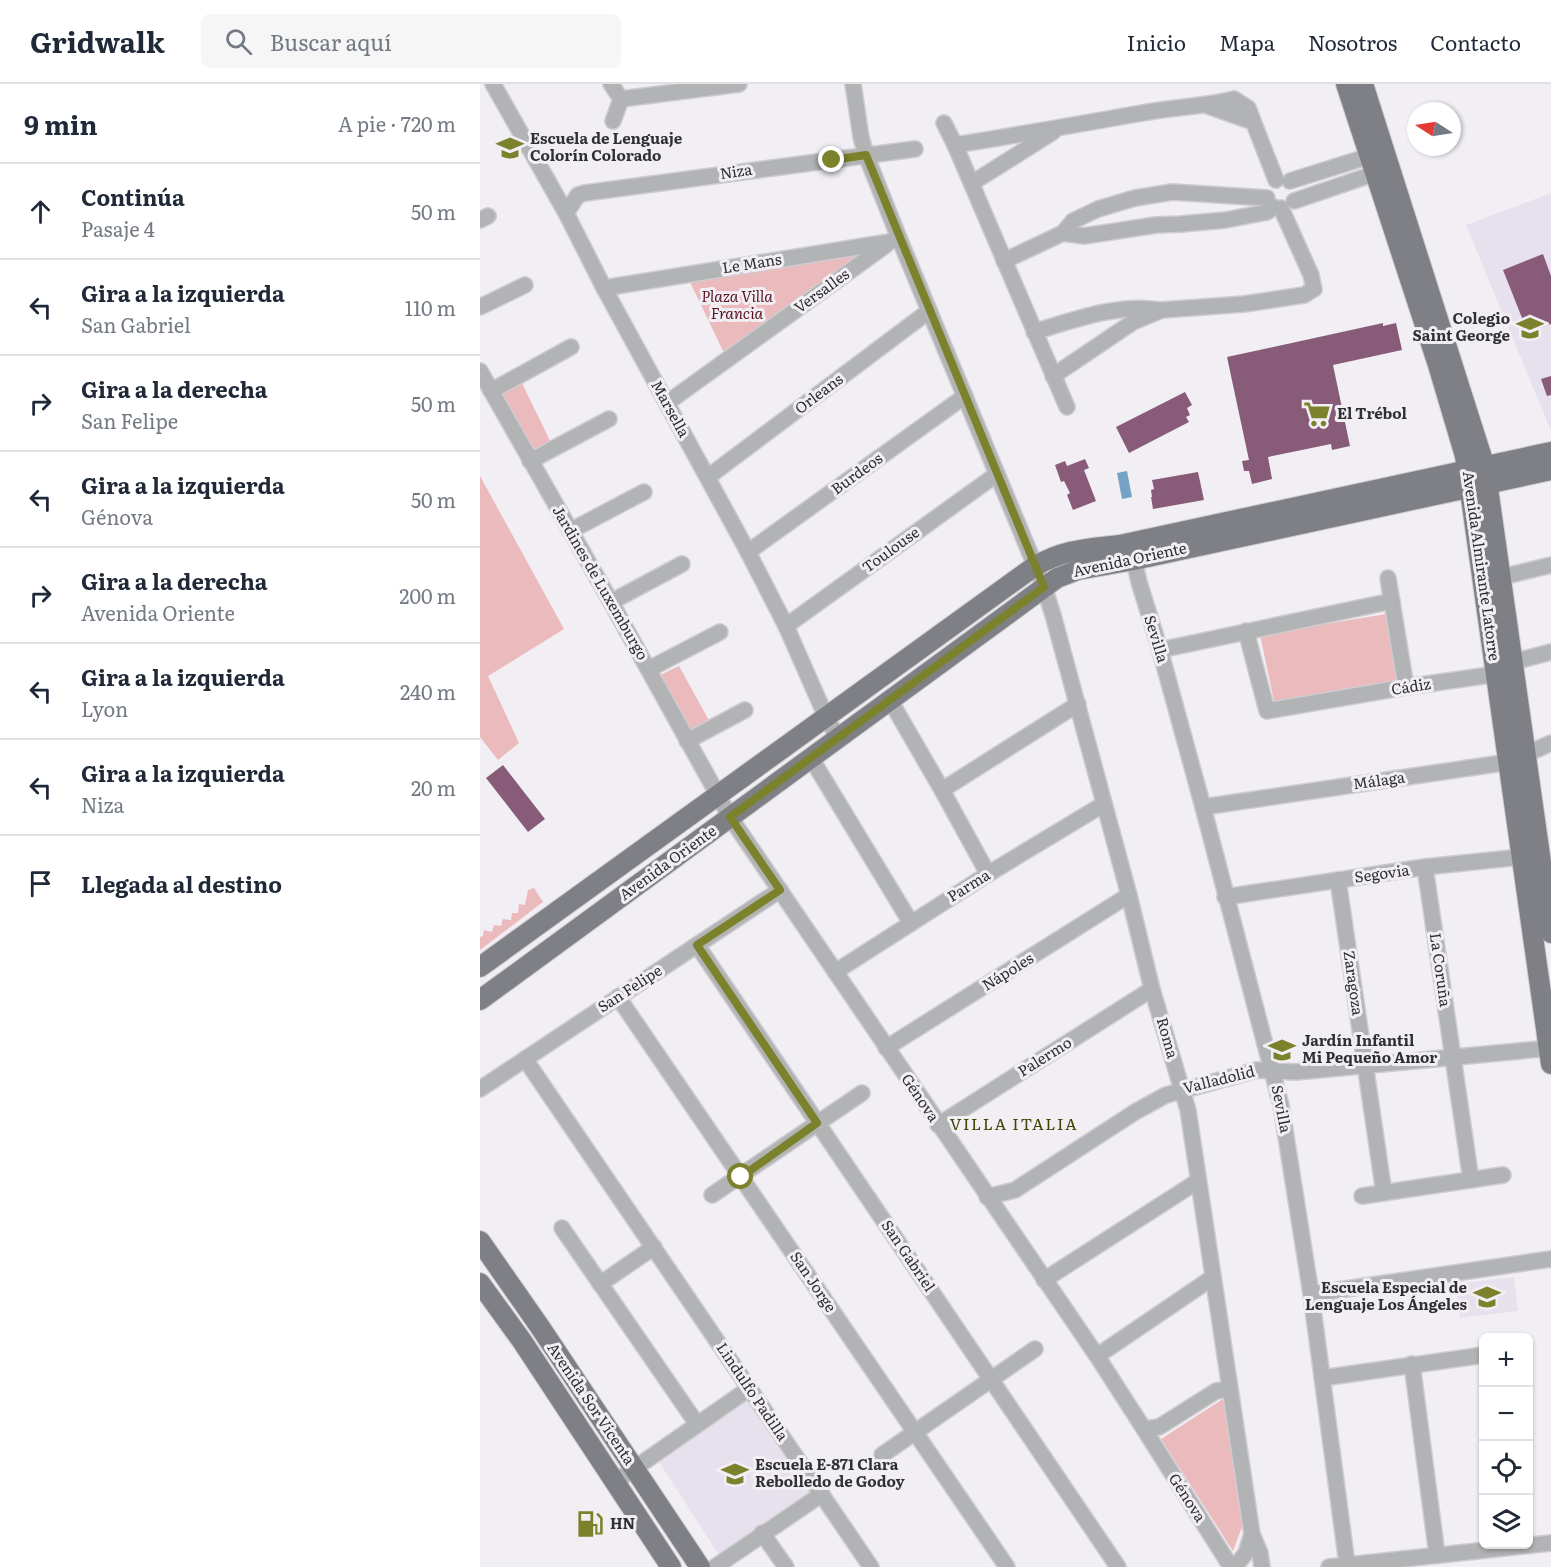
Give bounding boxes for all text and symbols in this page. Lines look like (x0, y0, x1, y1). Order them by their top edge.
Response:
search box (201, 14, 621, 68)
text: Gridwalk (30, 20, 165, 62)
icon: search (222, 25, 255, 58)
text: Buscar aquí (270, 25, 392, 58)
text: Inicio (1127, 26, 1186, 57)
text: Mapa (1219, 26, 1275, 57)
text: Nosotros (1308, 26, 1397, 57)
text: Contacto (1430, 26, 1521, 57)
north arrow (1407, 102, 1461, 156)
text: 9 min (24, 104, 98, 143)
text: A pie · 720 m (338, 108, 456, 138)
place label: Escuela de Lenguaje Colorín Colorado (530, 126, 683, 166)
school or university icon: Escuela de Lenguaje Colorín Colorado (495, 133, 525, 163)
route end (818, 146, 844, 172)
street label: Niza (718, 157, 754, 184)
text: Continúa (81, 180, 185, 213)
icon: ahead (24, 195, 57, 228)
text: 50 m (411, 196, 456, 226)
text: Pasaje 4 (81, 213, 155, 243)
street label: Le Mans (721, 246, 783, 279)
street label: Versalles (789, 262, 854, 318)
text: Gira a la izquierda (81, 276, 285, 309)
park label: Plaza Villa Francia (701, 284, 773, 324)
icon: left (24, 291, 57, 324)
text: 110 m (405, 292, 456, 322)
place label: Colegio Saint George (1413, 306, 1511, 346)
text: San Gabriel (81, 309, 191, 339)
school or university icon: Colegio Saint George (1515, 313, 1545, 343)
street label: Orleans (789, 367, 847, 419)
text: Gira a la derecha (81, 372, 268, 405)
street label: Marsella (646, 375, 697, 442)
icon: right (24, 387, 57, 420)
text: 50 m (411, 388, 456, 418)
supermarket icon: El Trébol (1302, 399, 1332, 429)
place label: El Trébol (1337, 401, 1407, 424)
text: San Felipe (81, 405, 178, 435)
street label: Burdeos (826, 446, 887, 499)
text: Gira a la izquierda (81, 468, 285, 501)
street label: Avenida Almirante Latorre (1458, 469, 1507, 662)
icon: left (24, 483, 57, 516)
text: 50 m (411, 484, 456, 514)
text: Génova (81, 501, 153, 531)
street label: Jardines de Luxemburgo (548, 501, 655, 664)
street label: Toulouse (857, 520, 924, 577)
street label: Avenida Oriente (1071, 535, 1189, 582)
text: Gira a la derecha (81, 564, 268, 597)
icon: right (24, 579, 57, 612)
text: 200 m (399, 580, 456, 610)
text: Avenida Oriente (81, 597, 235, 627)
street label: Sevilla (1139, 612, 1176, 666)
text: Gira a la izquierda (81, 660, 285, 693)
street label: Cádiz (1389, 671, 1432, 700)
icon: left (24, 675, 57, 708)
text: 240 m (400, 676, 456, 706)
text: Lyon (81, 693, 128, 723)
text: Gira a la izquierda (81, 756, 285, 789)
street label: Málaga (1351, 764, 1407, 795)
icon: left (24, 771, 57, 804)
text: 20 m (411, 772, 456, 802)
text: Niza (81, 789, 124, 819)
street label: Avenida Oriente (614, 818, 721, 905)
street label: Segovia (1353, 857, 1412, 888)
street label: Parma (942, 862, 995, 907)
icon: arrive (24, 867, 57, 900)
text: Llegada al destino (81, 867, 282, 900)
street label: La Coruña (1425, 931, 1458, 1009)
street label: Nápoles (977, 946, 1038, 996)
street label: Zaragoza (1339, 949, 1371, 1018)
street label: San Felipe (592, 958, 666, 1017)
street label: Roma (1152, 1014, 1185, 1062)
place label: Jardín Infantil Mi Pequeño Amor (1302, 1028, 1437, 1068)
street label: Palermo (1013, 1030, 1076, 1081)
school or university icon: Jardín Infantil Mi Pequeño Amor (1267, 1035, 1297, 1065)
street label: Valladolid (1180, 1059, 1257, 1099)
street label: Génova (897, 1068, 946, 1127)
street label: Sevilla (1267, 1083, 1299, 1136)
district label: VILLA ITALIA (950, 1111, 1078, 1135)
route start (727, 1163, 753, 1189)
street label: San Gabriel (877, 1215, 942, 1296)
street label: San Jorge (785, 1246, 843, 1316)
place label: Escuela Especial de Lenguaje Los Ángeles (1305, 1275, 1468, 1315)
school or university icon: Escuela Especial de Lenguaje Los Ángeles (1472, 1282, 1502, 1312)
map controls (1479, 1333, 1533, 1549)
button: + (1479, 1333, 1533, 1387)
street label: Avenida Sor Vicenta (543, 1337, 642, 1470)
street label: Lindulfo Padilla (712, 1337, 795, 1446)
button: − (1479, 1387, 1533, 1441)
button: locate (1479, 1441, 1533, 1495)
place label: Escuela E-871 Clara Rebolledo de Godoy (755, 1452, 906, 1492)
school or university icon: Escuela E-871 Clara Rebolledo de Godoy (720, 1459, 750, 1489)
street label: Génova (1164, 1468, 1213, 1527)
button: layers (1479, 1495, 1533, 1549)
fuel station icon: HN (575, 1509, 605, 1539)
place label: HN (610, 1511, 635, 1534)

